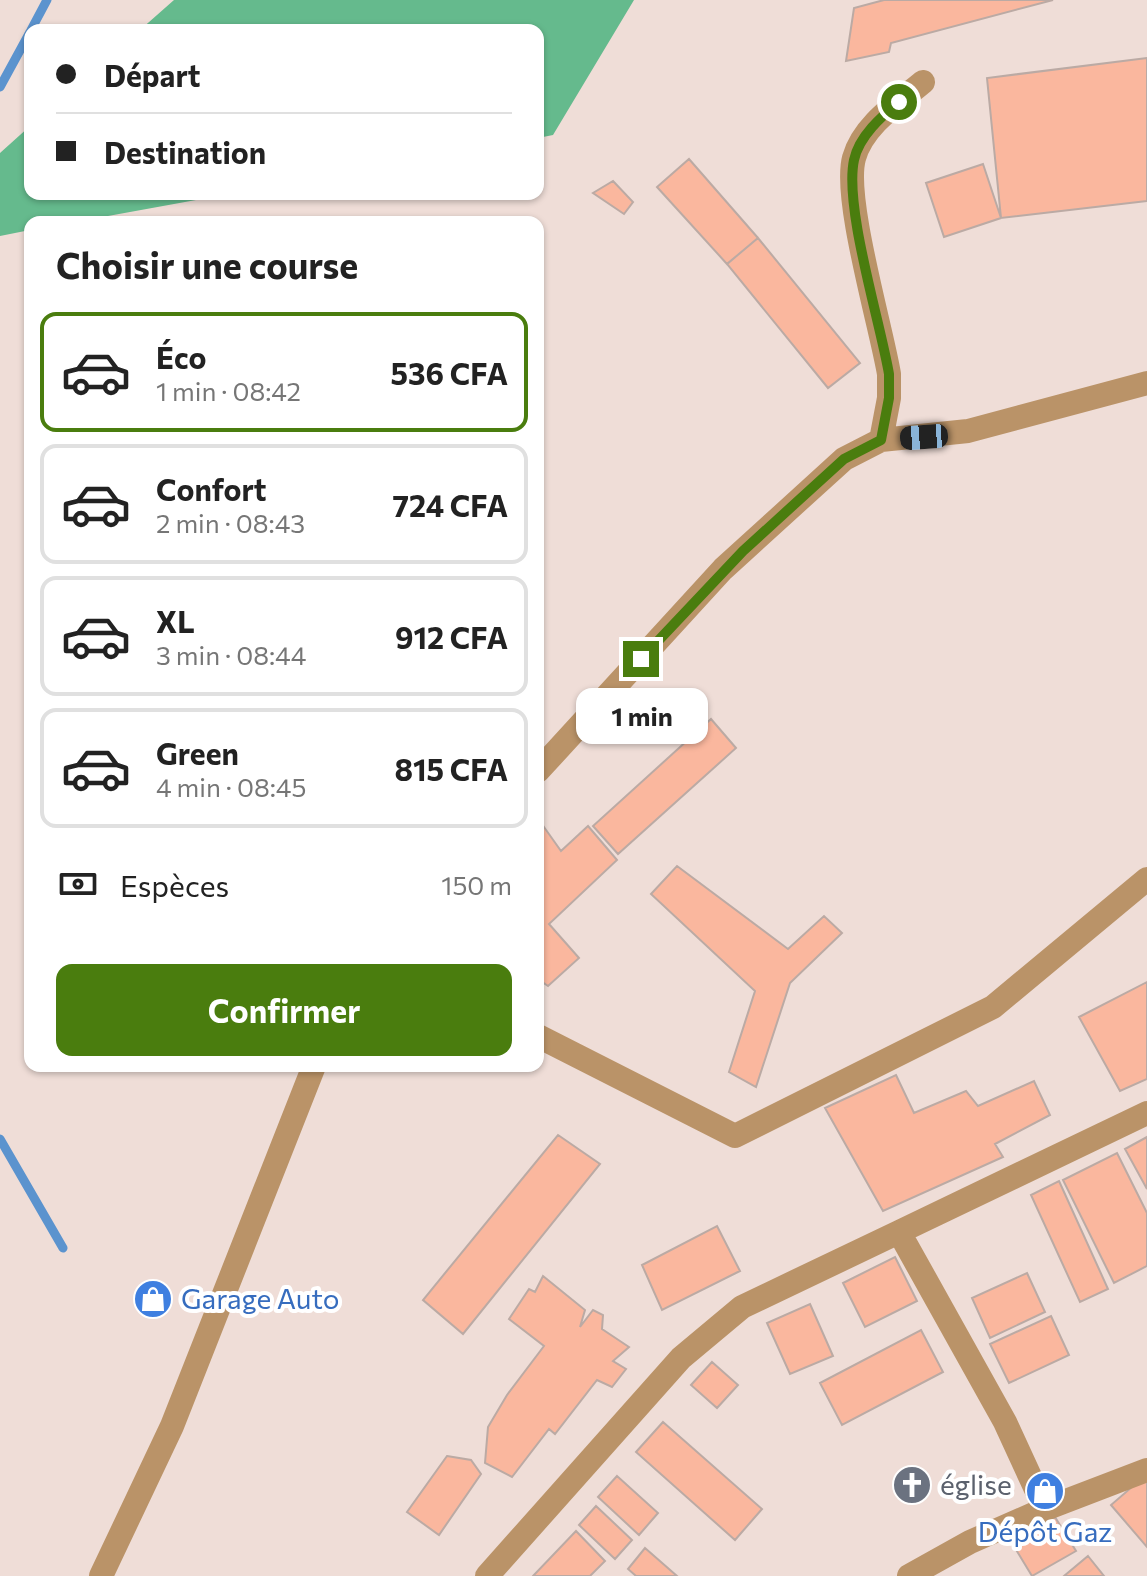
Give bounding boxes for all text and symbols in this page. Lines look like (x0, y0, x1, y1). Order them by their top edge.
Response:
text: Départ (104, 56, 200, 93)
route start (881, 84, 917, 120)
text: Destination (104, 133, 266, 170)
text: Choisir une course (56, 242, 358, 286)
icon: car (60, 336, 132, 408)
text: Éco (156, 338, 206, 375)
text: 536 CFA (391, 354, 508, 391)
text: 1 min · 08:42 (156, 375, 301, 406)
car (899, 423, 949, 451)
icon: car (60, 468, 132, 540)
text: Confort (156, 470, 267, 507)
text: 724 CFA (393, 486, 508, 523)
text: 2 min · 08:43 (156, 507, 305, 538)
icon: car (60, 600, 132, 672)
text: XL (156, 602, 195, 639)
text: 912 CFA (395, 618, 508, 655)
text: 3 min · 08:44 (156, 639, 306, 670)
route end (623, 641, 659, 677)
callout: 1 min (575, 687, 707, 743)
text: 1 min (611, 700, 673, 731)
icon: car (60, 732, 132, 804)
text: Green (156, 734, 239, 771)
text: 815 CFA (394, 750, 508, 787)
text: 4 min · 08:45 (156, 771, 306, 802)
icon: cash (56, 862, 100, 906)
text: Espèces (120, 866, 229, 903)
text: 150 m (441, 869, 512, 900)
button: Confirmer (56, 964, 512, 1056)
shop icon: Garage Auto (132, 1278, 174, 1320)
place label: Garage Auto (181, 1281, 339, 1315)
church icon: église (891, 1464, 933, 1506)
place label: église (940, 1467, 1012, 1501)
shop icon: Dépôt Gaz (1024, 1470, 1066, 1512)
place label: Dépôt Gaz (978, 1514, 1112, 1548)

